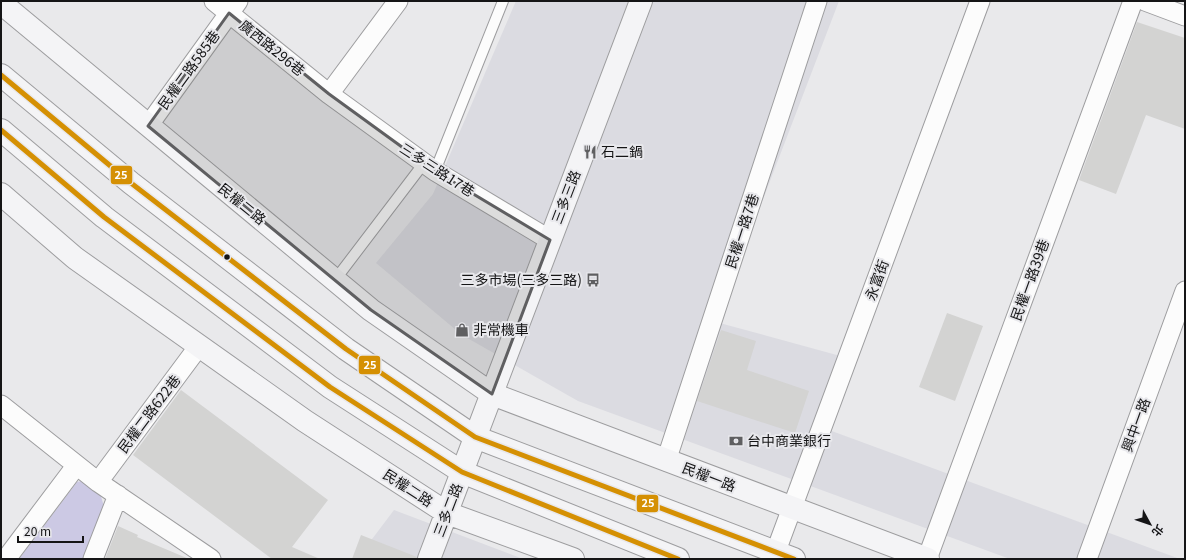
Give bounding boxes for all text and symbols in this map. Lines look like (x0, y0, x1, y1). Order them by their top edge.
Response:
street label: 廣西路296巷 (236, 14, 310, 80)
street label: 民權二路585巷 (153, 26, 224, 113)
street label: 三多三路17巷 (396, 137, 479, 201)
place label: 石二鍋 (601, 141, 643, 161)
restaurant icon: 石二鍋 (582, 144, 598, 160)
line badge: 25 (110, 165, 133, 185)
text: 25 (115, 166, 127, 182)
street label: 三多三路 (546, 167, 584, 226)
street label: 民權二路 (215, 178, 271, 229)
street label: 民權一路7巷 (720, 191, 763, 271)
street label: 民權一路39巷 (1005, 236, 1053, 323)
unlabelled marker (222, 252, 232, 262)
street label: 永富街 (859, 257, 893, 303)
place label: 三多市場(三多三路) (461, 269, 582, 289)
bus stop icon: 三多市場(三多三路) (585, 272, 601, 288)
place label: 非常機車 (473, 319, 529, 339)
shop icon: 非常機車 (454, 322, 470, 338)
line badge: 25 (358, 355, 381, 375)
text: 25 (364, 356, 376, 372)
street label: 民權二路622巷 (112, 370, 184, 457)
street label: 興中一路 (1116, 395, 1154, 454)
place label: 台中商業銀行 (747, 430, 831, 450)
bank icon: 台中商業銀行 (728, 433, 744, 449)
street label: 民權一路 (680, 457, 739, 495)
street label: 民權二路 (380, 464, 437, 511)
street label: 三多二路 (428, 480, 466, 539)
line badge: 25 (636, 494, 659, 513)
text: 25 (642, 494, 654, 510)
north arrow (1130, 504, 1170, 544)
scale bar (18, 518, 83, 544)
text: 20 m (24, 522, 51, 539)
text: 北 (1149, 522, 1168, 540)

